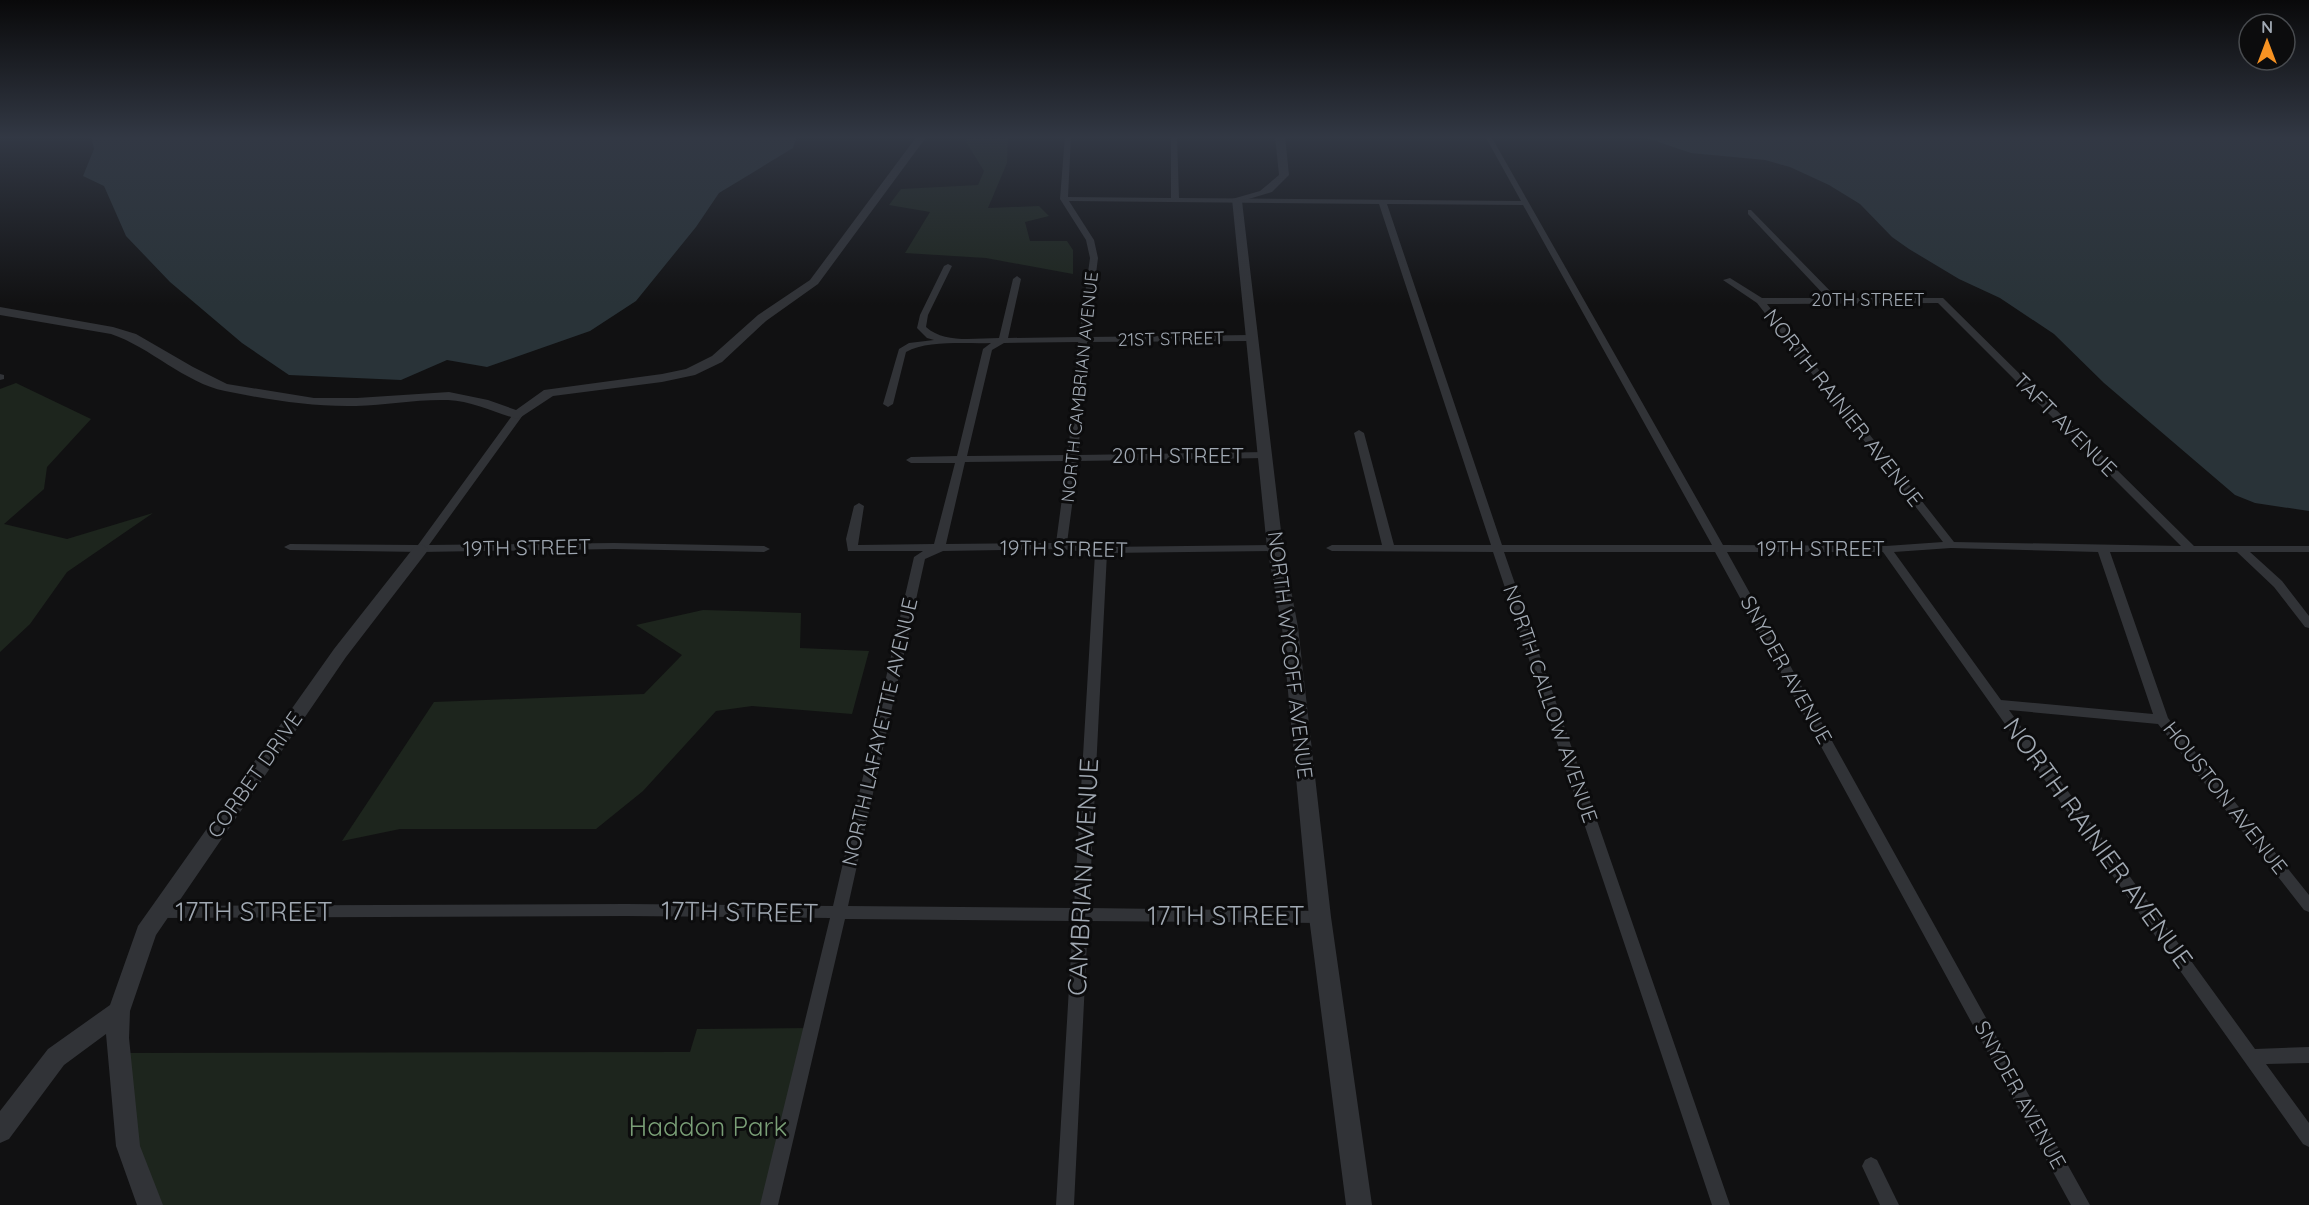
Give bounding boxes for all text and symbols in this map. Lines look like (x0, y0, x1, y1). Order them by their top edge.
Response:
north arrow (2237, 12, 2297, 72)
text: N (2261, 17, 2273, 37)
street label: NORTH CAMBRIAN AVENUE (1056, 270, 1103, 504)
street label: 20TH STREET (1811, 288, 1925, 311)
street label: NORTH RAINIER AVENUE (1759, 303, 1929, 511)
street label: 21ST STREET (1117, 326, 1225, 351)
street label: TAFT AVENUE (2009, 367, 2123, 481)
street label: 20TH STREET (1112, 442, 1244, 468)
street label: NORTH WYCOFF AVENUE (1263, 530, 1319, 780)
street label: 19TH STREET (463, 533, 591, 561)
street label: 19TH STREET (1000, 534, 1128, 562)
street label: 19TH STREET (1757, 535, 1885, 561)
street label: NORTH CALLOW AVENUE (1498, 581, 1604, 826)
street label: SNYDER AVENUE (1735, 591, 1838, 748)
street label: NORTH LAFAYETTE AVENUE (835, 595, 923, 868)
street label: CORBET DRIVE (201, 706, 307, 843)
street label: NORTH RAINIER AVENUE (1996, 711, 2200, 974)
street label: HOUSTON AVENUE (2158, 716, 2294, 879)
street label: CAMBRIAN AVENUE (1060, 757, 1105, 997)
street label: 17TH STREET (661, 894, 819, 929)
street label: 17TH STREET (175, 895, 333, 928)
street label: 17TH STREET (1147, 899, 1305, 932)
street label: SNYDER AVENUE (1969, 1016, 2072, 1173)
park label: Haddon Park (629, 1110, 787, 1143)

